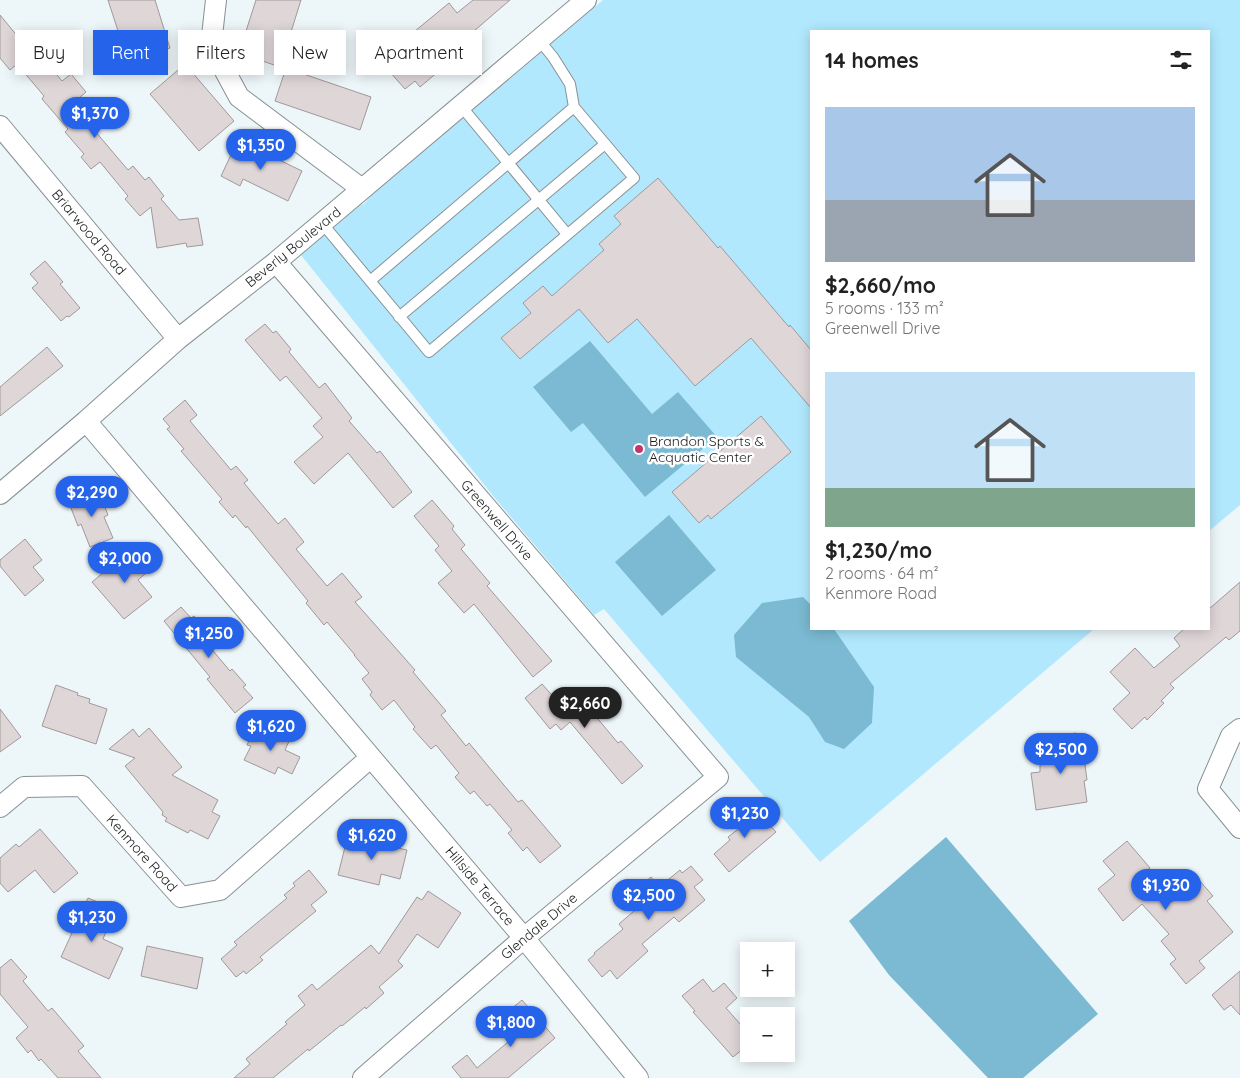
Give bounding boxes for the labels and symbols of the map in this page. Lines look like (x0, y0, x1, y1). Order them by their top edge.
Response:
pin: $1,370 (54, 96, 136, 139)
pin: $1,350 (220, 128, 302, 171)
street label: Briarwood Road (48, 185, 130, 279)
street label: Beverly Boulevard (241, 203, 345, 291)
place label: Brandon Sports & Acquatic Center (649, 432, 764, 466)
marker: Brandon Sports & Acquatic Center (633, 443, 645, 455)
pin: $2,290 (51, 476, 133, 518)
street label: Greenwell Drive (457, 476, 537, 564)
pin: $2,000 (84, 542, 166, 584)
pin: $1,250 (168, 616, 250, 659)
pin: $2,660 (544, 686, 626, 729)
pin: $1,620 (230, 710, 312, 752)
pin: $2,500 (1020, 732, 1102, 775)
pin: $1,230 (704, 796, 786, 839)
street label: Kenmore Road (103, 811, 181, 895)
pin: $1,620 (331, 818, 413, 861)
street label: Hillside Terrace (442, 843, 519, 929)
pin: $1,930 (1125, 868, 1207, 911)
pin: $2,500 (608, 878, 690, 921)
street label: Glendale Drive (497, 889, 581, 963)
pin: $1,230 (51, 900, 133, 943)
pin: $1,800 (470, 1006, 552, 1048)

